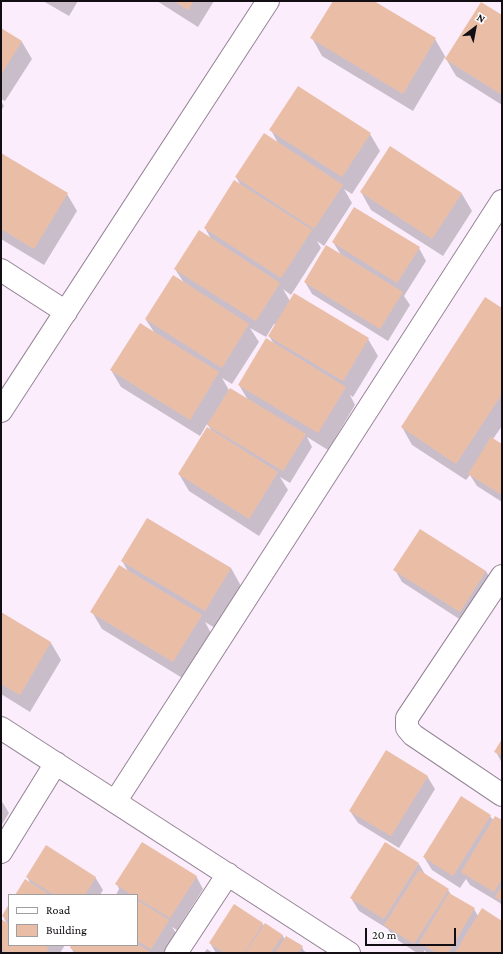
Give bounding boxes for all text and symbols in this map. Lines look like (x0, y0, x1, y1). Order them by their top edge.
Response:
north arrow (455, 8, 495, 48)
text: N (475, 11, 488, 25)
legend (8, 894, 138, 946)
text: Road (46, 903, 70, 917)
scale bar (367, 920, 458, 946)
text: Building (46, 923, 87, 937)
text: 20 m (372, 928, 396, 942)

